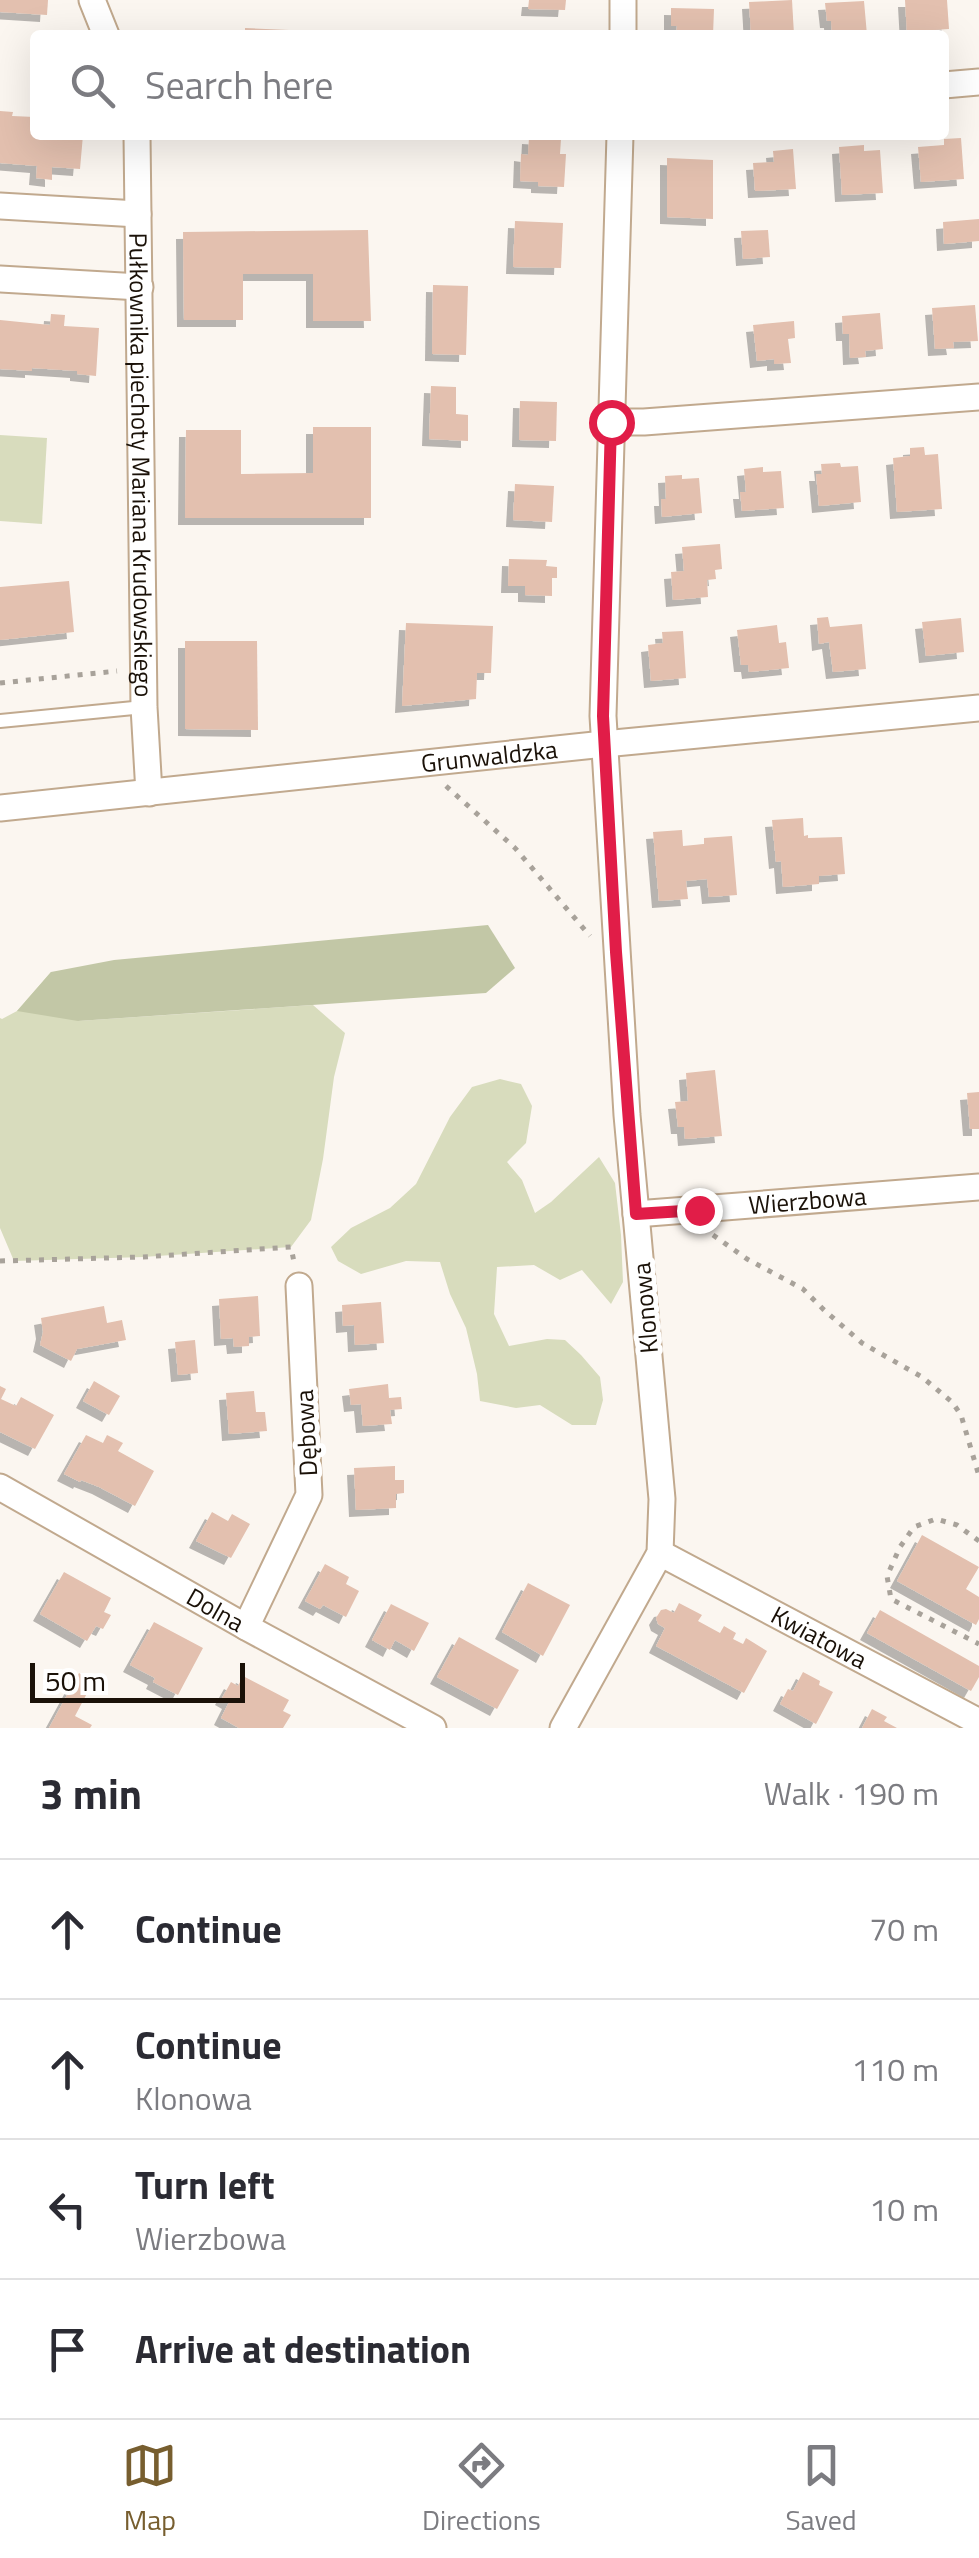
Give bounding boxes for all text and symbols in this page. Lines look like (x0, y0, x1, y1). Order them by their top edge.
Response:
search box (30, 30, 949, 140)
text: Search here (145, 56, 333, 114)
icon: search (65, 58, 120, 113)
street label: Pułkownika piechoty Mariana Krudowskiego (119, 232, 163, 697)
route start (589, 400, 635, 446)
street label: Grunwaldzka (419, 730, 560, 782)
street label: Wierzbowa (747, 1177, 868, 1224)
route end (677, 1188, 723, 1234)
street label: Klonowa (622, 1260, 668, 1355)
street label: Dębowa (285, 1388, 327, 1477)
street label: Dolna (180, 1578, 252, 1642)
street label: Kwiatowa (764, 1596, 874, 1679)
scale bar (30, 1658, 245, 1702)
text: 50 m (45, 1659, 106, 1702)
text: 3 min (40, 1761, 142, 1825)
text: Walk · 190 m (764, 1769, 939, 1817)
text: Continue (135, 1900, 282, 1958)
icon: ahead (40, 1902, 95, 1957)
text: 70 m (869, 1905, 939, 1953)
text: Continue (135, 2016, 282, 2074)
icon: ahead (40, 2042, 95, 2097)
text: 110 m (851, 2045, 939, 2093)
text: Klonowa (135, 2074, 252, 2122)
text: Turn left (135, 2156, 275, 2214)
icon: left (40, 2182, 95, 2237)
text: 10 m (869, 2185, 939, 2233)
text: Wierzbowa (135, 2214, 286, 2262)
text: Arrive at destination (135, 2320, 471, 2378)
icon: arrive (40, 2322, 95, 2377)
tab: Map (122, 2438, 177, 2541)
tab: Directions (422, 2438, 541, 2541)
tab: Saved (785, 2438, 857, 2541)

